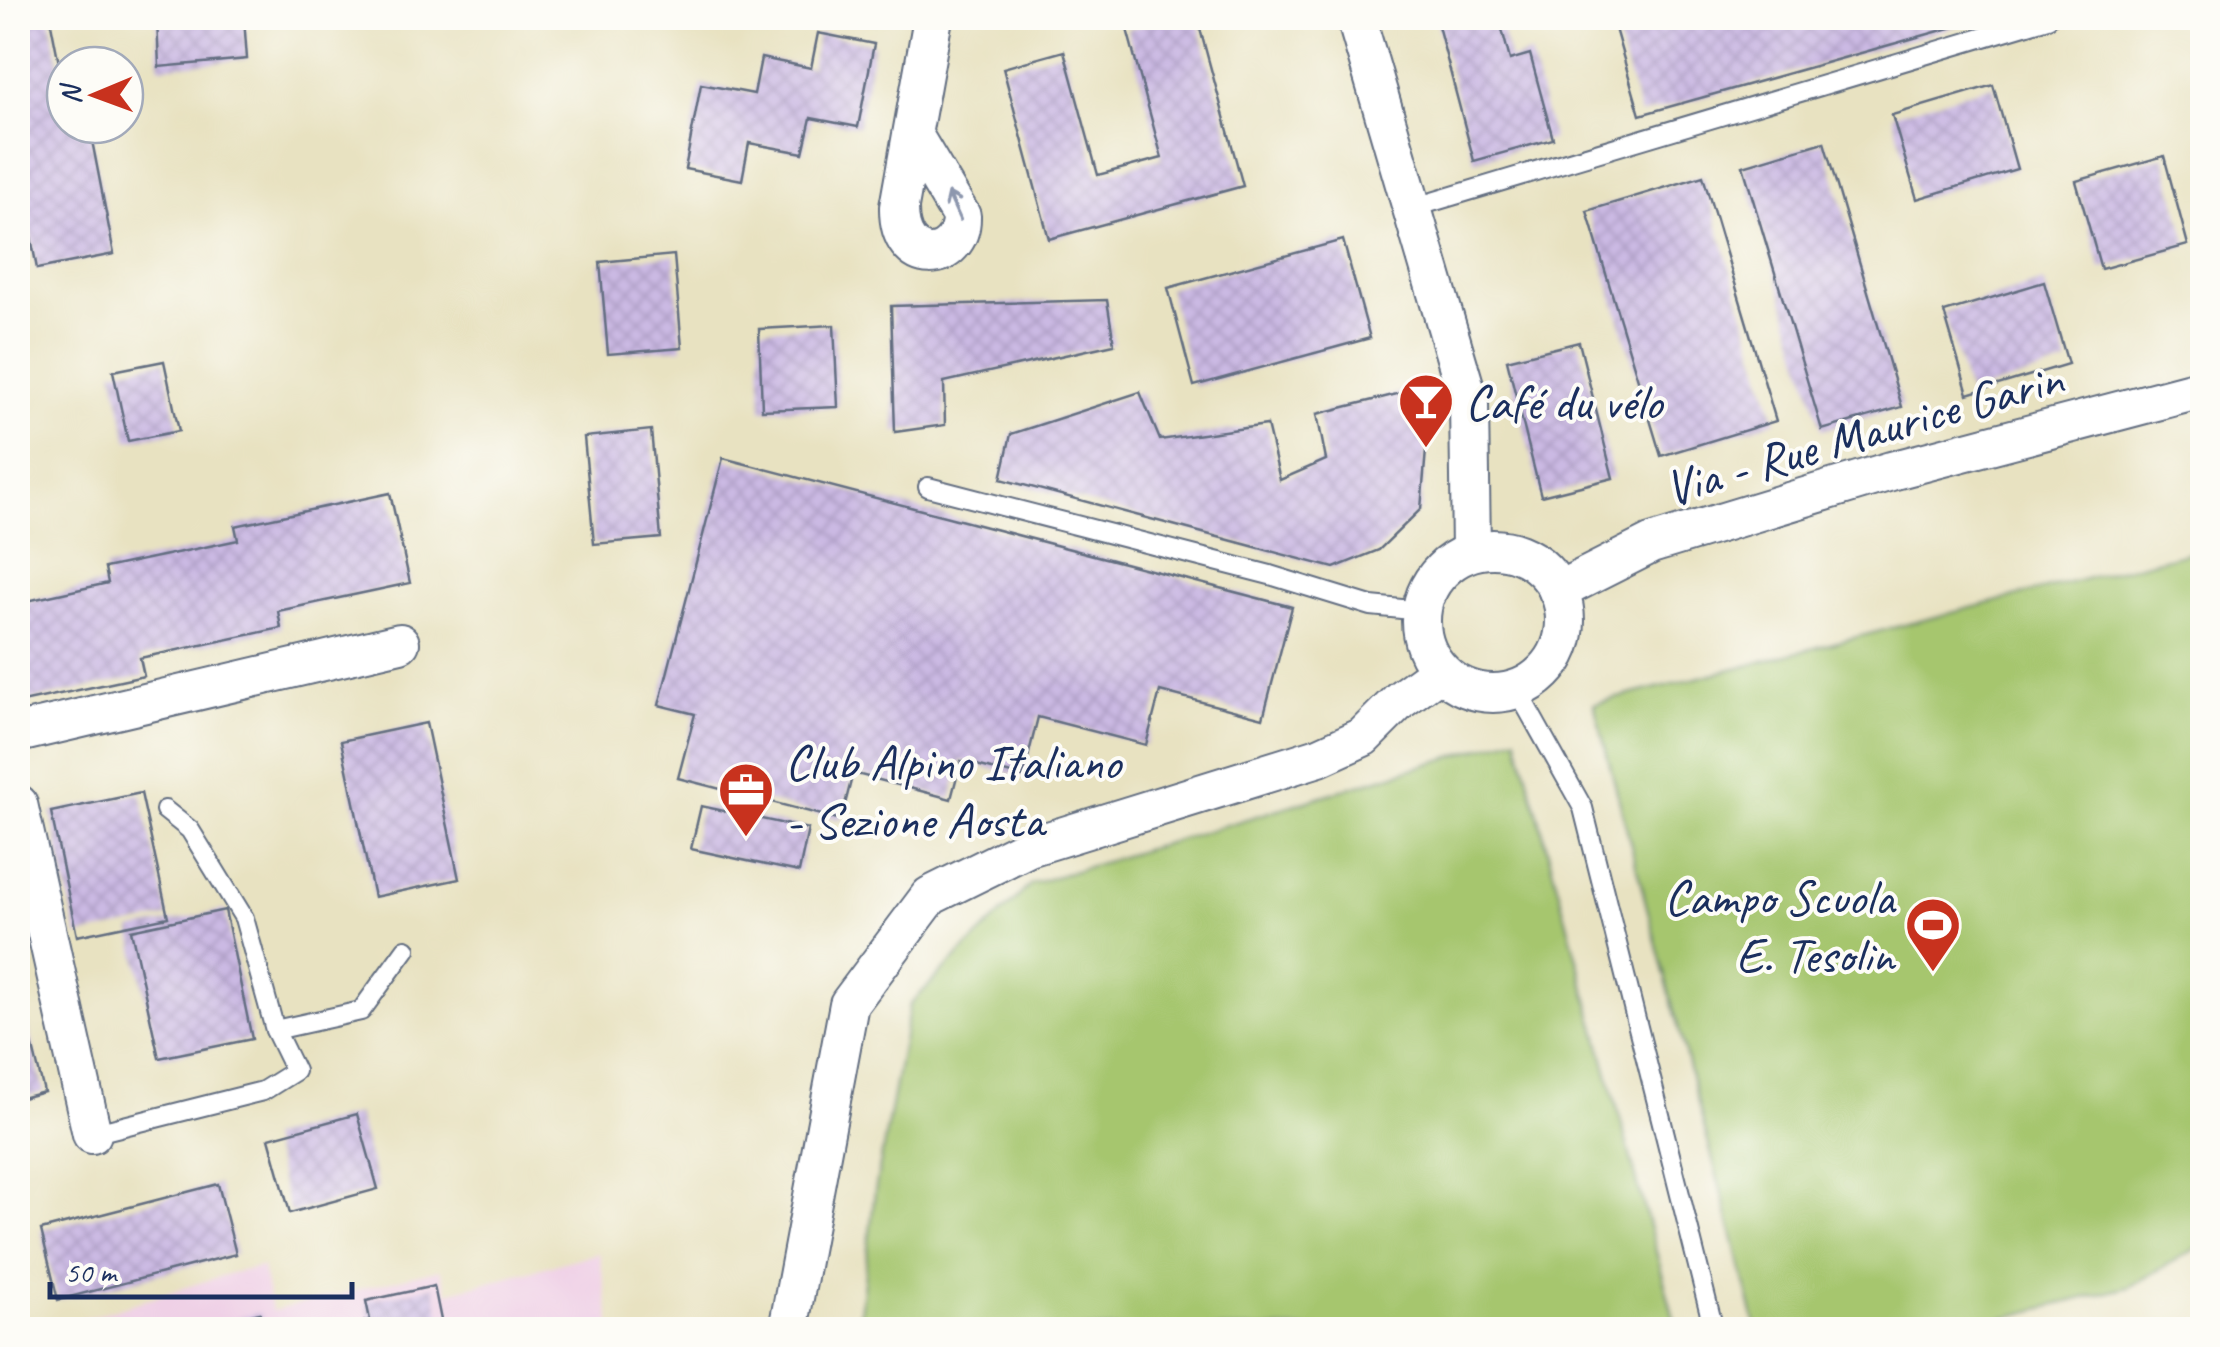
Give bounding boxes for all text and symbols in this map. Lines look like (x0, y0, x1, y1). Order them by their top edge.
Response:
north arrow (45, 45, 145, 145)
text: N (53, 82, 88, 104)
one-way arrow (944, 192, 962, 222)
street label: Via - Rue Maurice Garin (1657, 346, 2071, 520)
bar icon: Café du vélo (1396, 371, 1456, 450)
place label: Café du vélo (1465, 371, 1664, 434)
place label: Club Alpino Italiano - Sezione Aosta (785, 731, 1123, 852)
office icon: Club Alpino Italiano - Sezione Aosta (716, 760, 776, 839)
place label: Campo Scuola E. Tesolin (1664, 866, 1897, 987)
sports icon: Campo Scuola E. Tesolin (1903, 895, 1963, 974)
scale bar (50, 1237, 352, 1299)
text: 50 m (65, 1253, 118, 1291)

